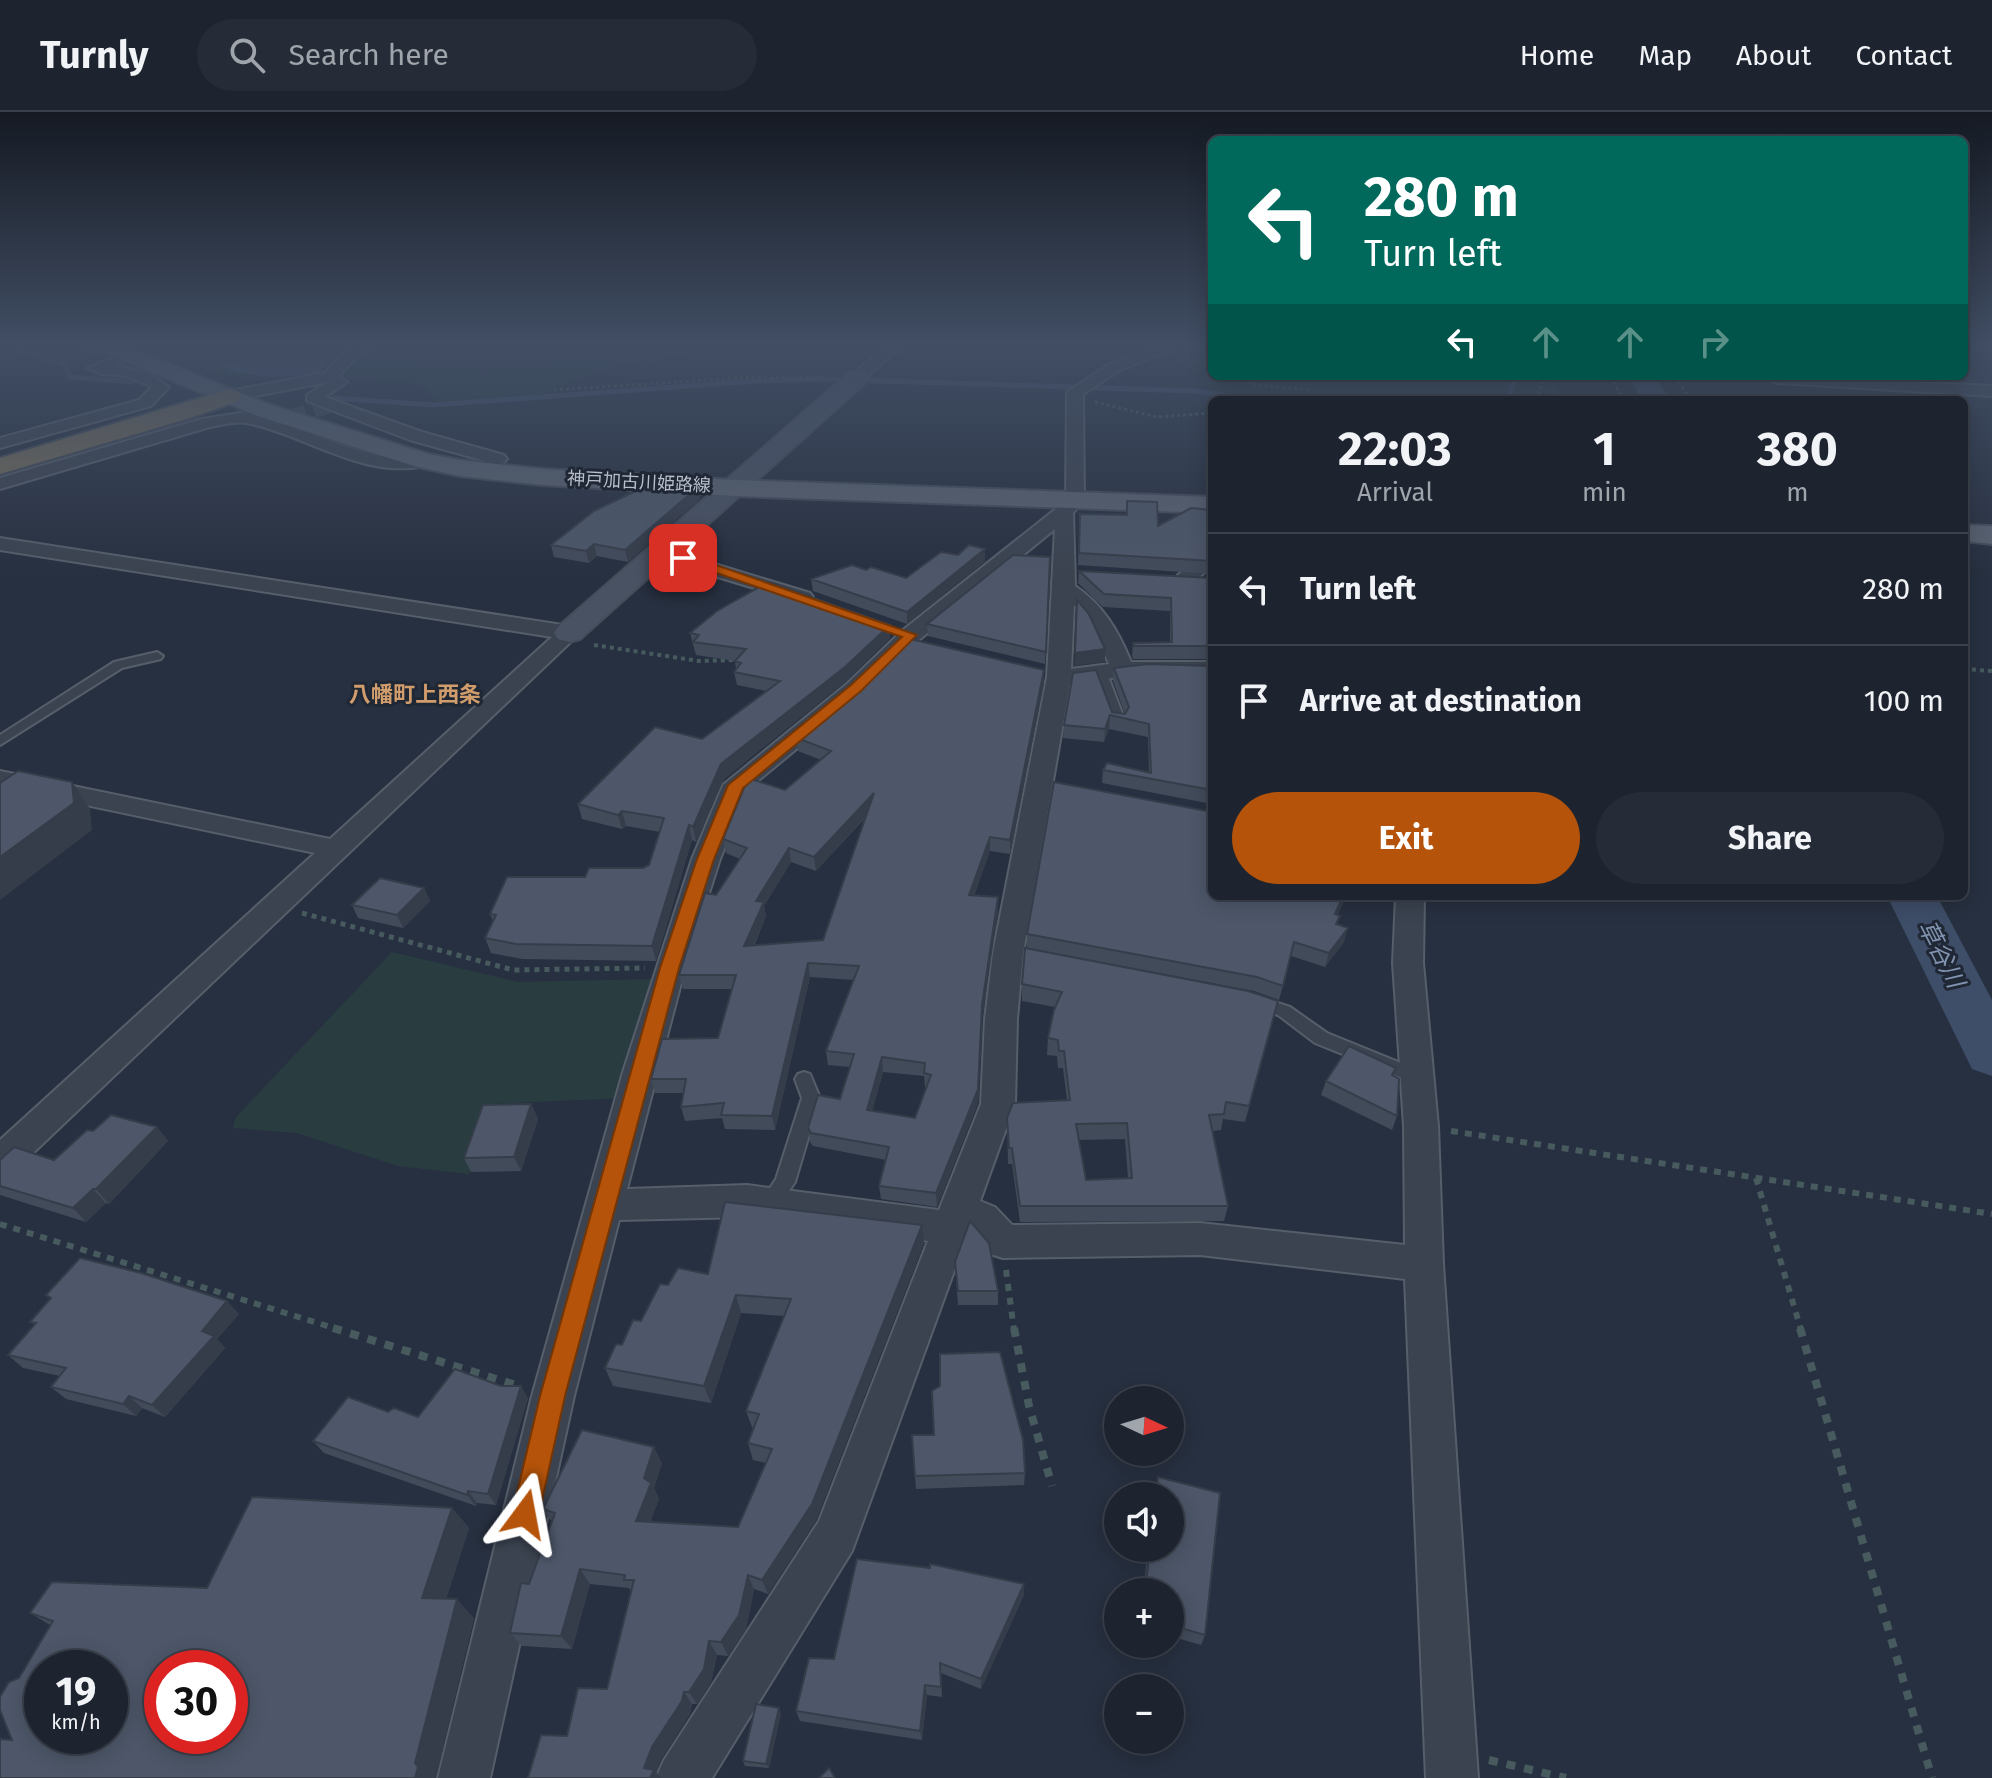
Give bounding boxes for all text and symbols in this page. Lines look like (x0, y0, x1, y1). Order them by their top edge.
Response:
search box (197, 19, 757, 91)
text: Turnly (40, 32, 149, 78)
icon: search (225, 33, 269, 77)
text: Search here (289, 37, 449, 73)
text: Home (1520, 39, 1594, 72)
text: Map (1638, 39, 1692, 72)
text: About (1736, 39, 1811, 72)
text: Contact (1855, 39, 1952, 72)
text: 280 m (1364, 164, 1519, 231)
icon: left (1232, 168, 1336, 272)
text: Turn left (1364, 232, 1502, 276)
icon: left (1440, 320, 1484, 364)
icon: ahead (1524, 320, 1568, 364)
icon: ahead (1608, 320, 1652, 364)
icon: right (1692, 320, 1736, 364)
text: 22:03 (1338, 420, 1452, 478)
text: 1 (1593, 420, 1616, 478)
text: 380 (1757, 420, 1838, 478)
street label: 神戸加古川姫路線 (567, 467, 711, 497)
text: Arrival (1357, 477, 1433, 508)
text: min (1582, 477, 1627, 508)
text: m (1786, 477, 1809, 508)
pin (649, 524, 717, 592)
icon: arrive (661, 536, 705, 580)
icon: left (1232, 567, 1276, 611)
text: Turn left (1300, 571, 1416, 607)
text: 280 m (1862, 571, 1944, 607)
icon: arrive (1232, 679, 1276, 723)
district label: 八幡町上西条 (349, 681, 481, 708)
text: Arrive at destination (1300, 683, 1582, 719)
text: 100 m (1864, 683, 1944, 719)
button: Exit (1232, 792, 1580, 884)
button: Share (1596, 792, 1944, 884)
water label: 草谷川 (1912, 916, 1971, 995)
north arrow (1104, 1386, 1184, 1466)
map controls (1104, 1386, 1184, 1754)
position arrow (483, 1472, 567, 1556)
button: sound (1104, 1482, 1184, 1562)
button: + (1104, 1578, 1184, 1658)
speed limit sign: 30 (144, 1650, 248, 1754)
text: 19 (56, 1668, 96, 1716)
button: − (1104, 1674, 1184, 1754)
text: km/h (51, 1710, 101, 1734)

